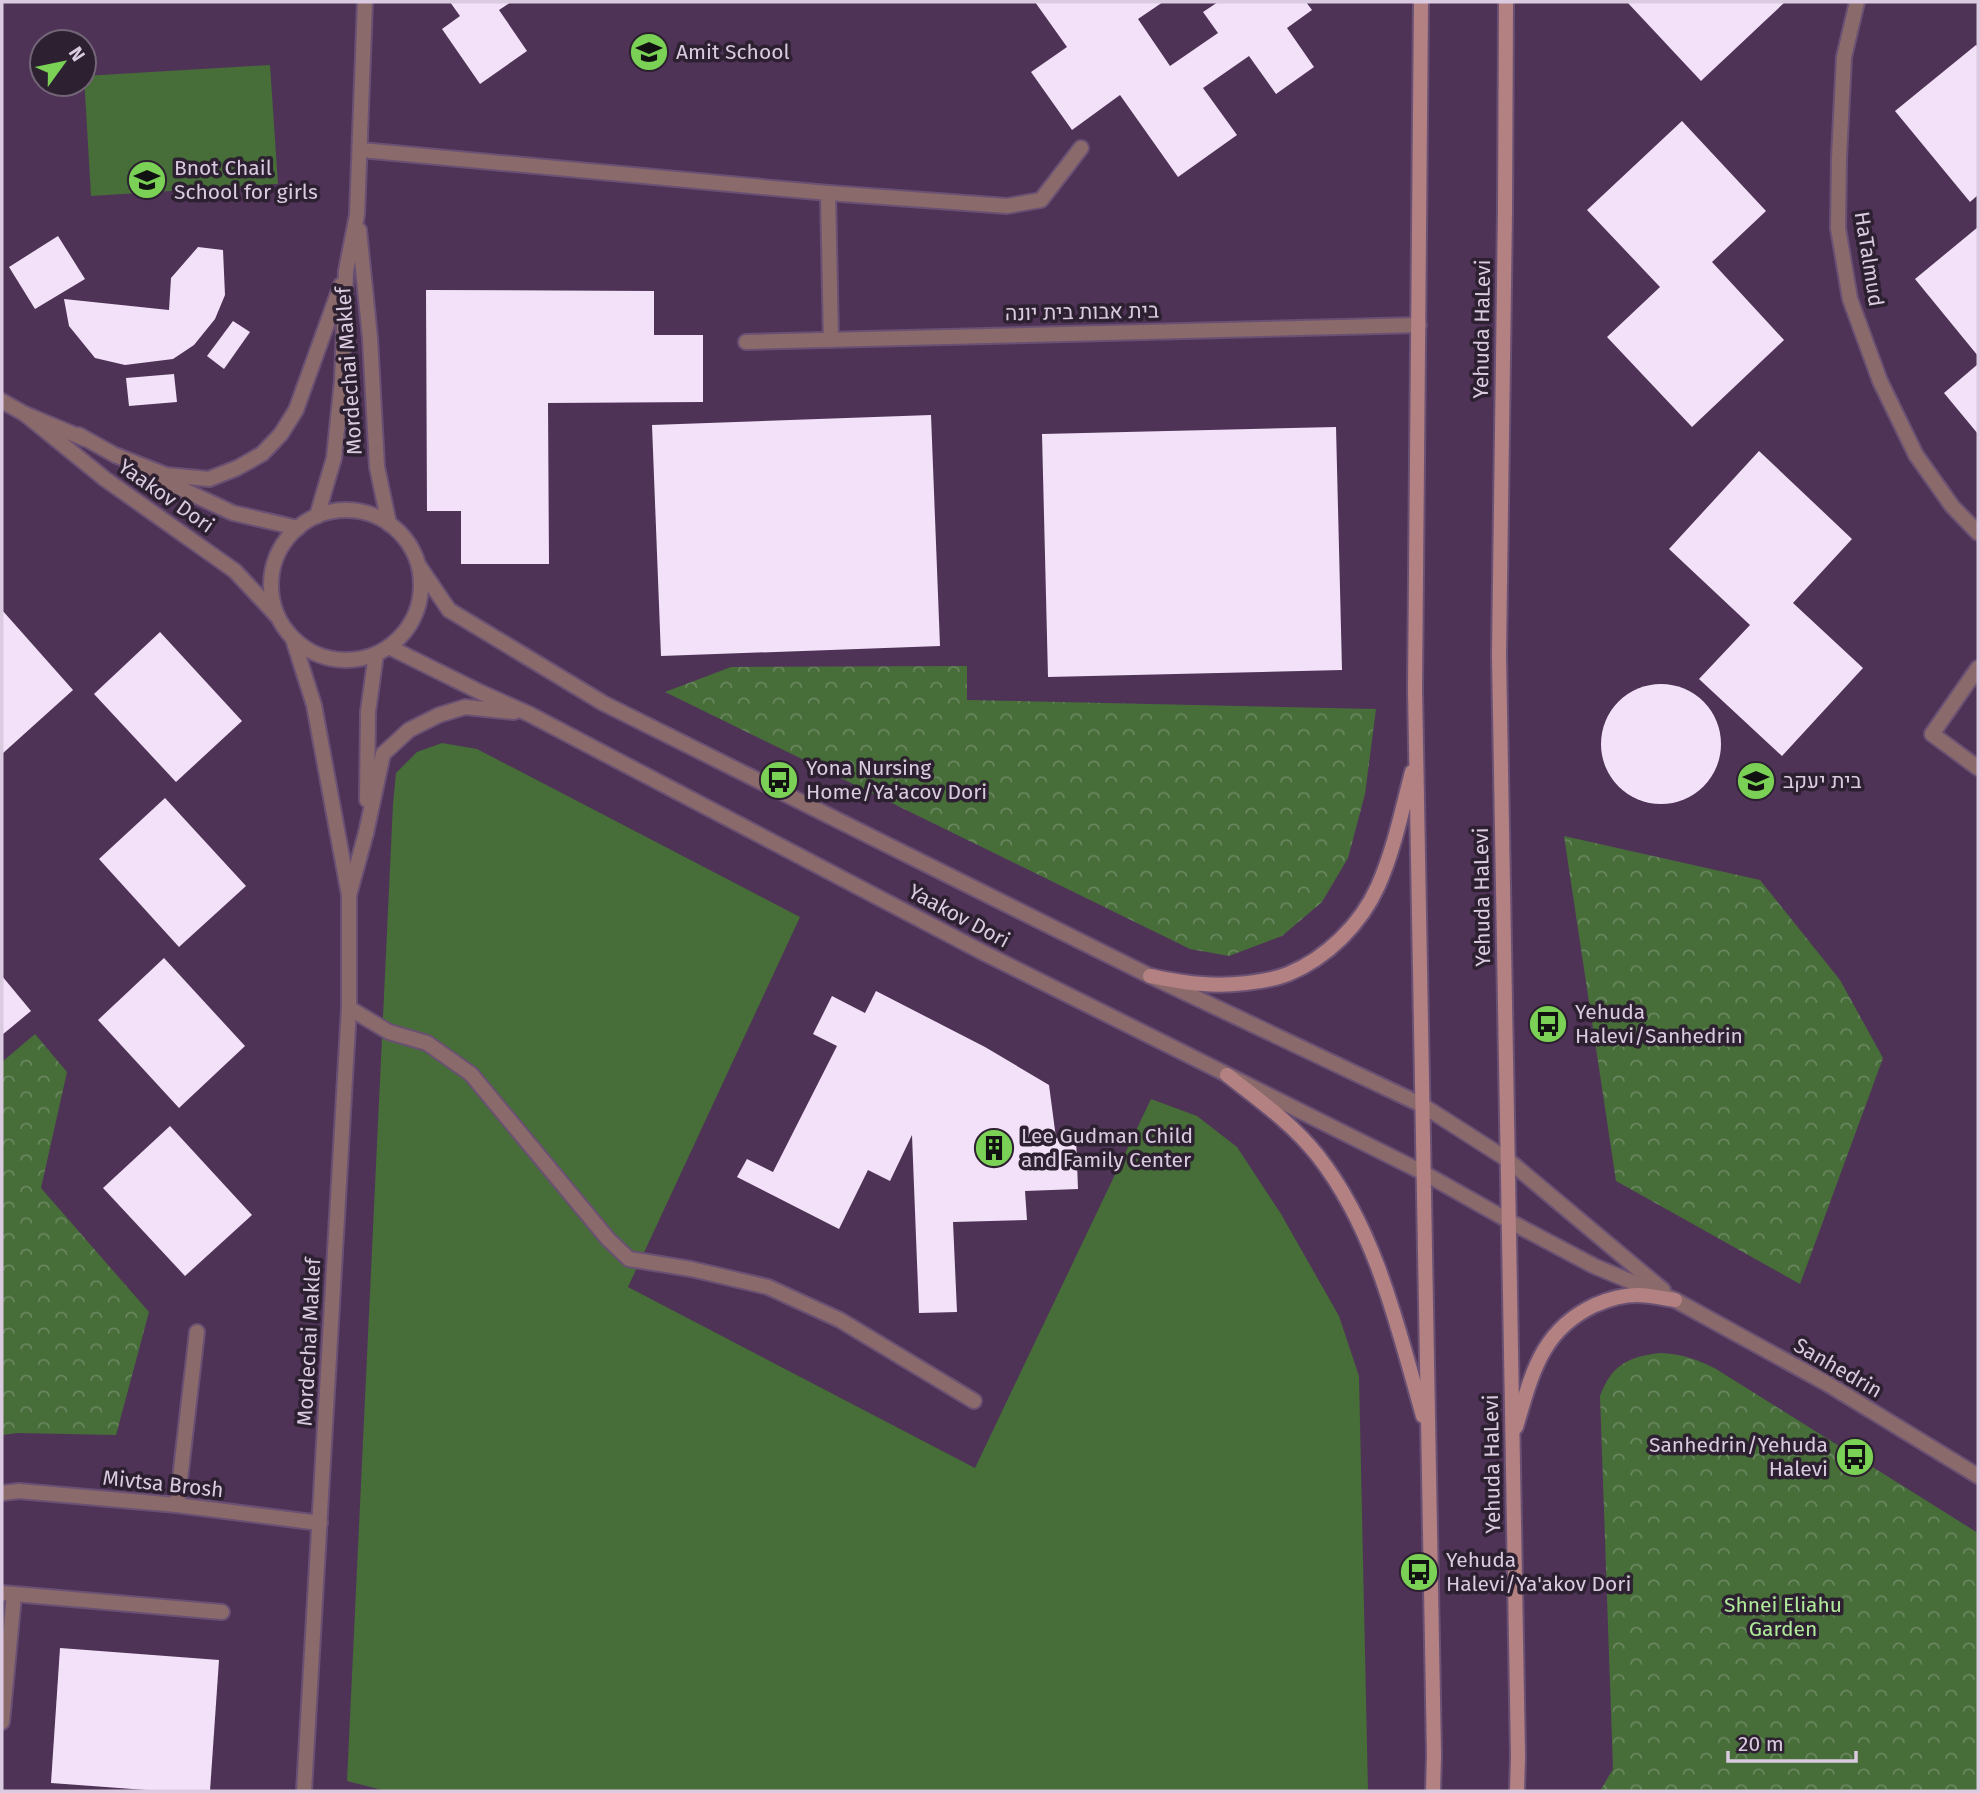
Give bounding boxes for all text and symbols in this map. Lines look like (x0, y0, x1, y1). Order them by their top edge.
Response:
north arrow (28, 28, 98, 98)
school or university icon: Amit School (628, 31, 670, 73)
place label: Amit School (676, 39, 790, 65)
text: N (64, 42, 90, 66)
place label: Bnot Chail School for girls (174, 155, 318, 205)
school or university icon: Bnot Chail School for girls (126, 159, 168, 201)
street label: HaTalmud (1849, 210, 1889, 308)
street label: Yehuda HaLevi (1468, 259, 1496, 399)
street label: Mordechai Maklef (330, 284, 368, 456)
street label: בית אבות בית יונה (1005, 298, 1159, 326)
street label: Yaakov Dori (113, 453, 219, 539)
place label: Yona Nursing Home/Ya'acov Dori (806, 755, 987, 805)
bus stop icon: Yona Nursing Home/Ya'acov Dori (758, 759, 800, 801)
school or university icon: בית יעקב (1735, 760, 1777, 802)
place label: בית יעקב (1783, 768, 1862, 794)
street label: Yehuda HaLevi (1468, 827, 1496, 967)
street label: Yaakov Dori (904, 878, 1014, 954)
place label: Yehuda Halevi/Sanhedrin (1575, 999, 1743, 1049)
bus stop icon: Yehuda Halevi/Sanhedrin (1527, 1003, 1569, 1045)
place label: Lee Gudman Child and Family Center (1021, 1123, 1193, 1173)
building icon: Lee Gudman Child and Family Center (973, 1127, 1015, 1169)
street label: Mordechai Maklef (292, 1255, 326, 1427)
street label: Sanhedrin (1789, 1332, 1887, 1404)
street label: Yehuda HaLevi (1478, 1394, 1506, 1534)
place label: Sanhedrin/Yehuda Halevi (1649, 1432, 1828, 1482)
bus stop icon: Sanhedrin/Yehuda Halevi (1834, 1436, 1876, 1478)
street label: Mivtsa Brosh (101, 1465, 225, 1503)
place label: Yehuda Halevi/Ya'akov Dori (1446, 1547, 1631, 1597)
bus stop icon: Yehuda Halevi/Ya'akov Dori (1398, 1551, 1440, 1593)
park label: Shnei Eliahu Garden (1724, 1592, 1842, 1642)
scale bar (1728, 1720, 1856, 1764)
text: 20 m (1738, 1731, 1784, 1757)

